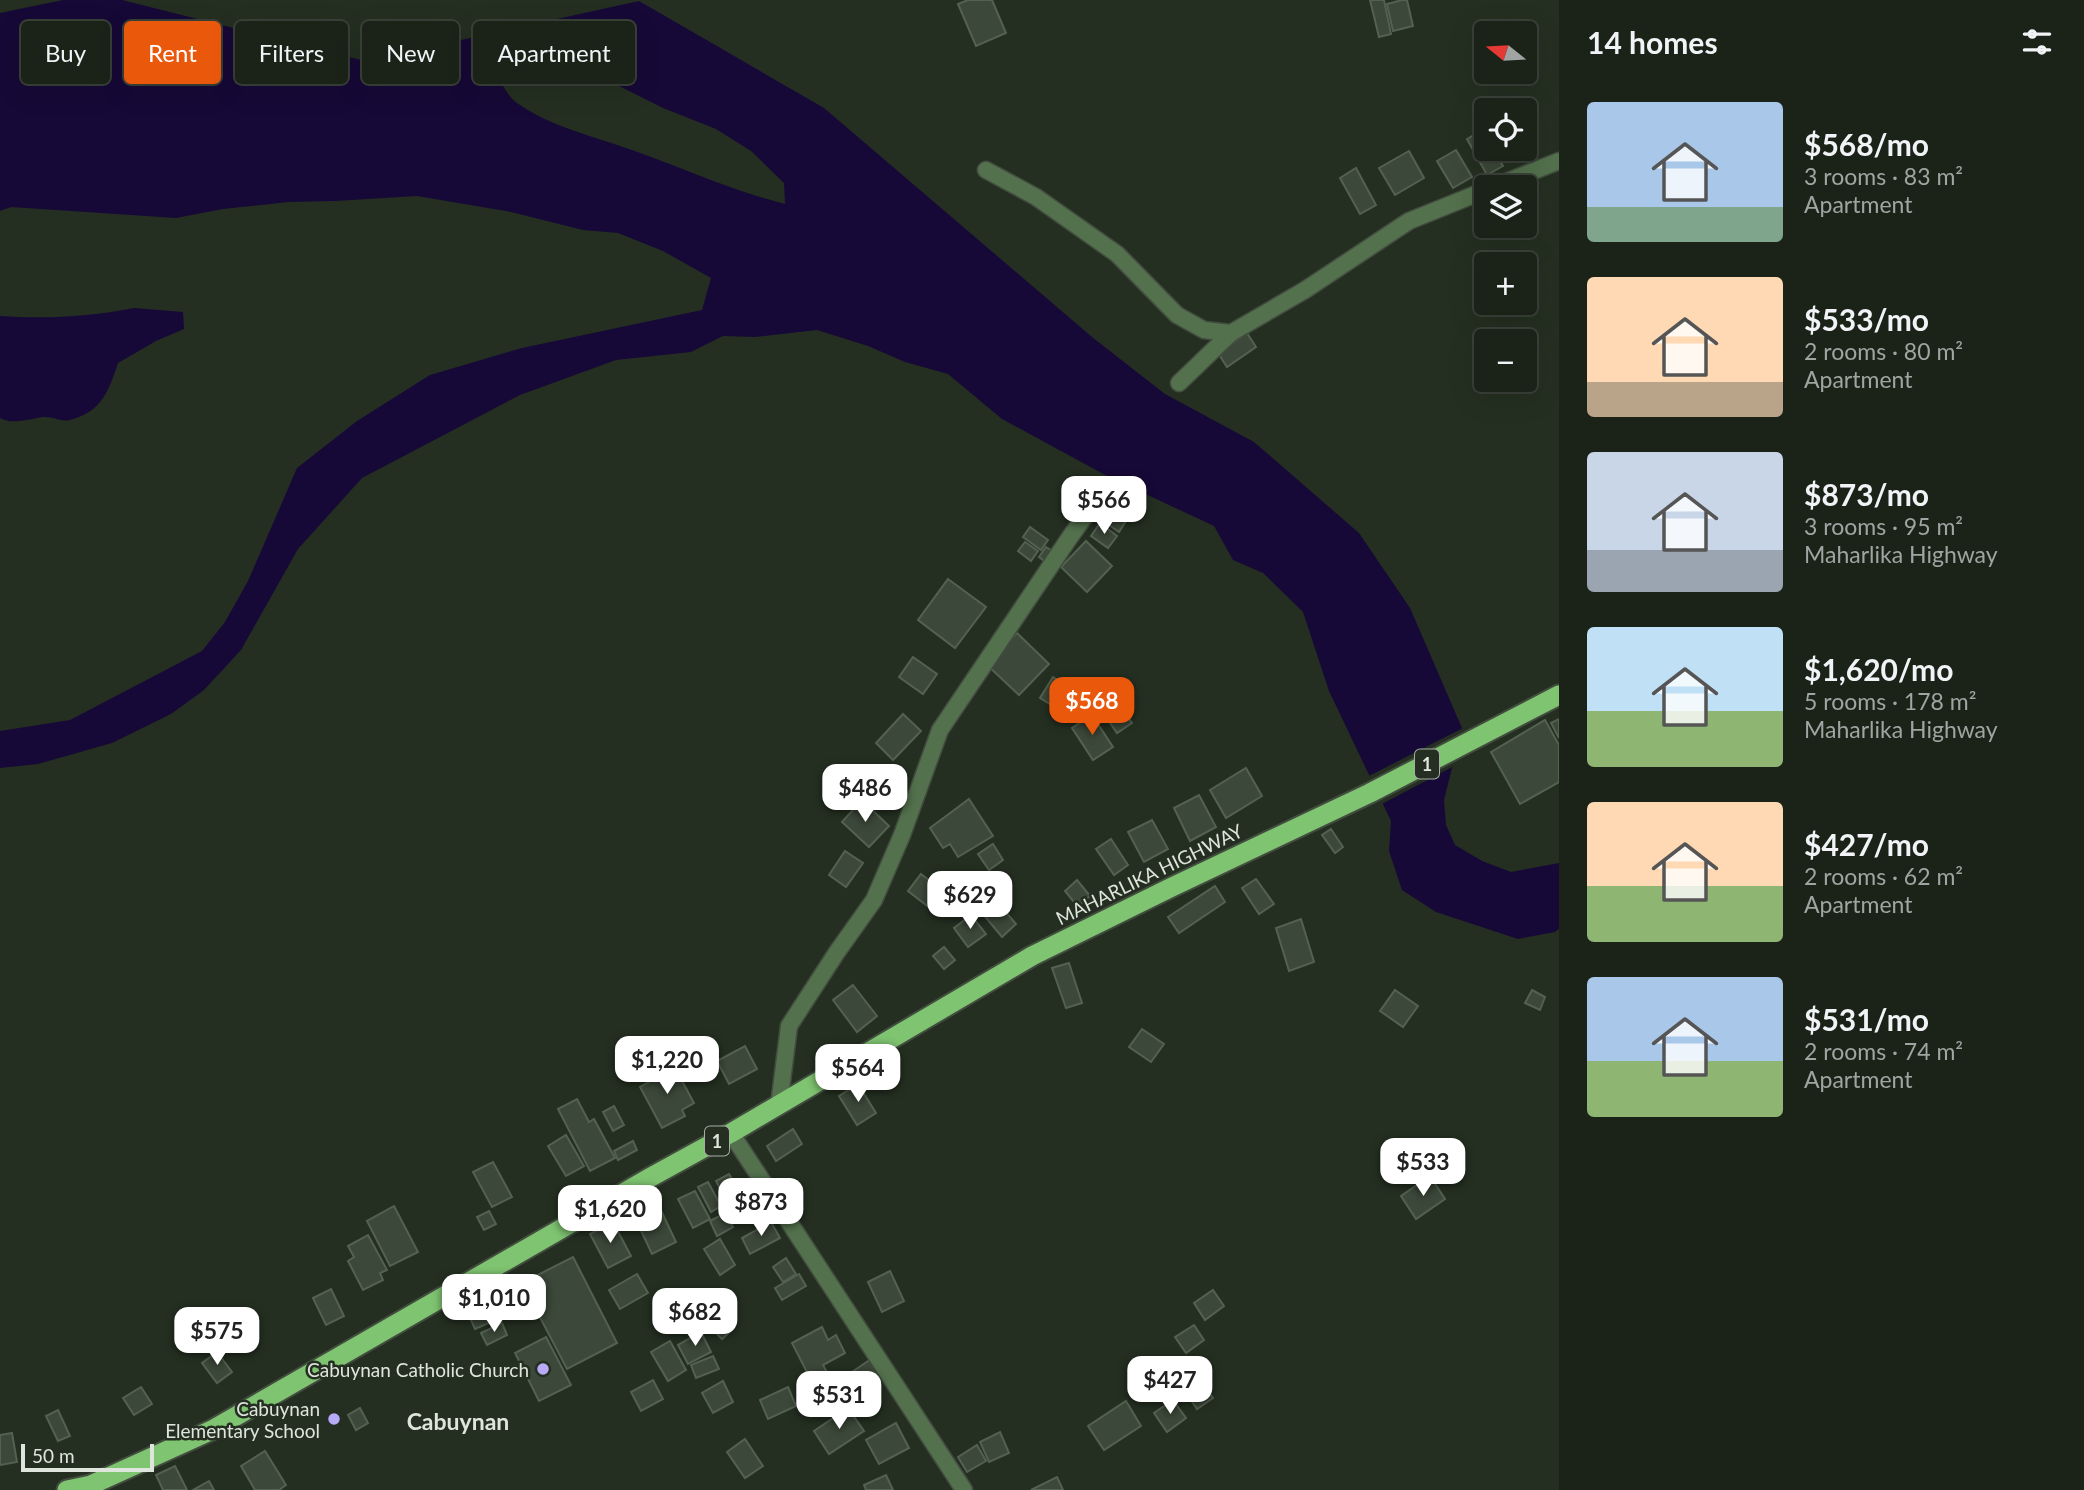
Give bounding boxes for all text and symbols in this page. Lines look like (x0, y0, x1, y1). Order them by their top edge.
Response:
chip: Buy (21, 21, 110, 84)
chip: Rent (124, 21, 221, 84)
chip: Filters (235, 21, 348, 84)
chip: New (362, 21, 459, 84)
chip: Apartment (473, 21, 635, 84)
north arrow (1474, 21, 1536, 84)
map controls (1474, 21, 1537, 392)
icon: filters (2018, 23, 2056, 61)
text: 14 homes (1587, 24, 1718, 60)
button: locate (1474, 98, 1537, 161)
text: $568/mo (1804, 126, 1929, 162)
icon: home (1643, 130, 1727, 214)
text: 3 rooms · 83 m² (1804, 162, 1963, 190)
button: layers (1474, 175, 1537, 238)
text: Apartment (1804, 190, 1912, 218)
button: + (1474, 252, 1537, 315)
text: $533/mo (1804, 301, 1929, 337)
icon: home (1643, 305, 1727, 389)
button: − (1474, 329, 1537, 392)
text: 2 rooms · 80 m² (1804, 337, 1963, 365)
text: Apartment (1804, 365, 1912, 393)
pin: $566 (1063, 476, 1145, 536)
text: $873/mo (1804, 476, 1929, 512)
icon: home (1643, 480, 1727, 564)
text: $566 (1077, 485, 1131, 513)
text: 3 rooms · 95 m² (1804, 512, 1963, 540)
text: Maharlika Highway (1804, 540, 1998, 568)
text: $1,620/mo (1804, 651, 1953, 687)
icon: home (1643, 655, 1727, 739)
pin: $568 (1051, 678, 1133, 737)
text: $568 (1065, 686, 1119, 714)
text: 5 rooms · 178 m² (1804, 687, 1976, 715)
text: Maharlika Highway (1804, 715, 1998, 743)
road number: 1 (1415, 750, 1439, 778)
pin: $486 (824, 764, 906, 824)
text: $486 (838, 773, 892, 801)
street label: MAHARLIKA HIGHWAY (1052, 819, 1246, 929)
text: $427/mo (1804, 826, 1929, 862)
icon: home (1643, 830, 1727, 914)
text: 2 rooms · 62 m² (1804, 862, 1963, 890)
pin: $629 (929, 872, 1011, 931)
text: $629 (943, 880, 997, 908)
text: Apartment (1804, 890, 1912, 918)
text: $531/mo (1804, 1001, 1929, 1037)
icon: home (1643, 1005, 1727, 1089)
pin: $1,220 (610, 1036, 724, 1096)
text: 2 rooms · 74 m² (1804, 1037, 1963, 1065)
pin: $564 (817, 1044, 899, 1104)
text: $1,220 (631, 1045, 703, 1073)
text: $564 (831, 1053, 885, 1081)
text: Apartment (1804, 1065, 1912, 1093)
road number: 1 (705, 1126, 729, 1156)
pin: $533 (1382, 1138, 1464, 1198)
text: $533 (1396, 1147, 1450, 1175)
pin: $873 (720, 1178, 802, 1238)
pin: $1,620 (553, 1186, 667, 1245)
text: $873 (734, 1187, 788, 1215)
text: $1,620 (574, 1194, 646, 1222)
pin: $1,010 (437, 1274, 551, 1334)
text: $1,010 (458, 1283, 530, 1311)
pin: $682 (654, 1288, 736, 1348)
text: $682 (668, 1297, 722, 1325)
pin: $575 (176, 1308, 258, 1367)
text: $575 (190, 1316, 244, 1344)
pin: $427 (1129, 1356, 1211, 1416)
place label: Cabuynan Catholic Church (307, 1358, 529, 1381)
marker: Cabuynan Catholic Church (535, 1361, 551, 1377)
text: $427 (1143, 1365, 1197, 1393)
pin: $531 (798, 1372, 880, 1431)
text: $531 (812, 1380, 866, 1408)
place label: Cabuynan Elementary School (165, 1397, 320, 1442)
district label: Cabuynan (407, 1407, 509, 1435)
marker: Cabuynan Elementary School (326, 1411, 342, 1427)
scale bar (21, 1441, 154, 1473)
text: 50 m (32, 1444, 75, 1467)

